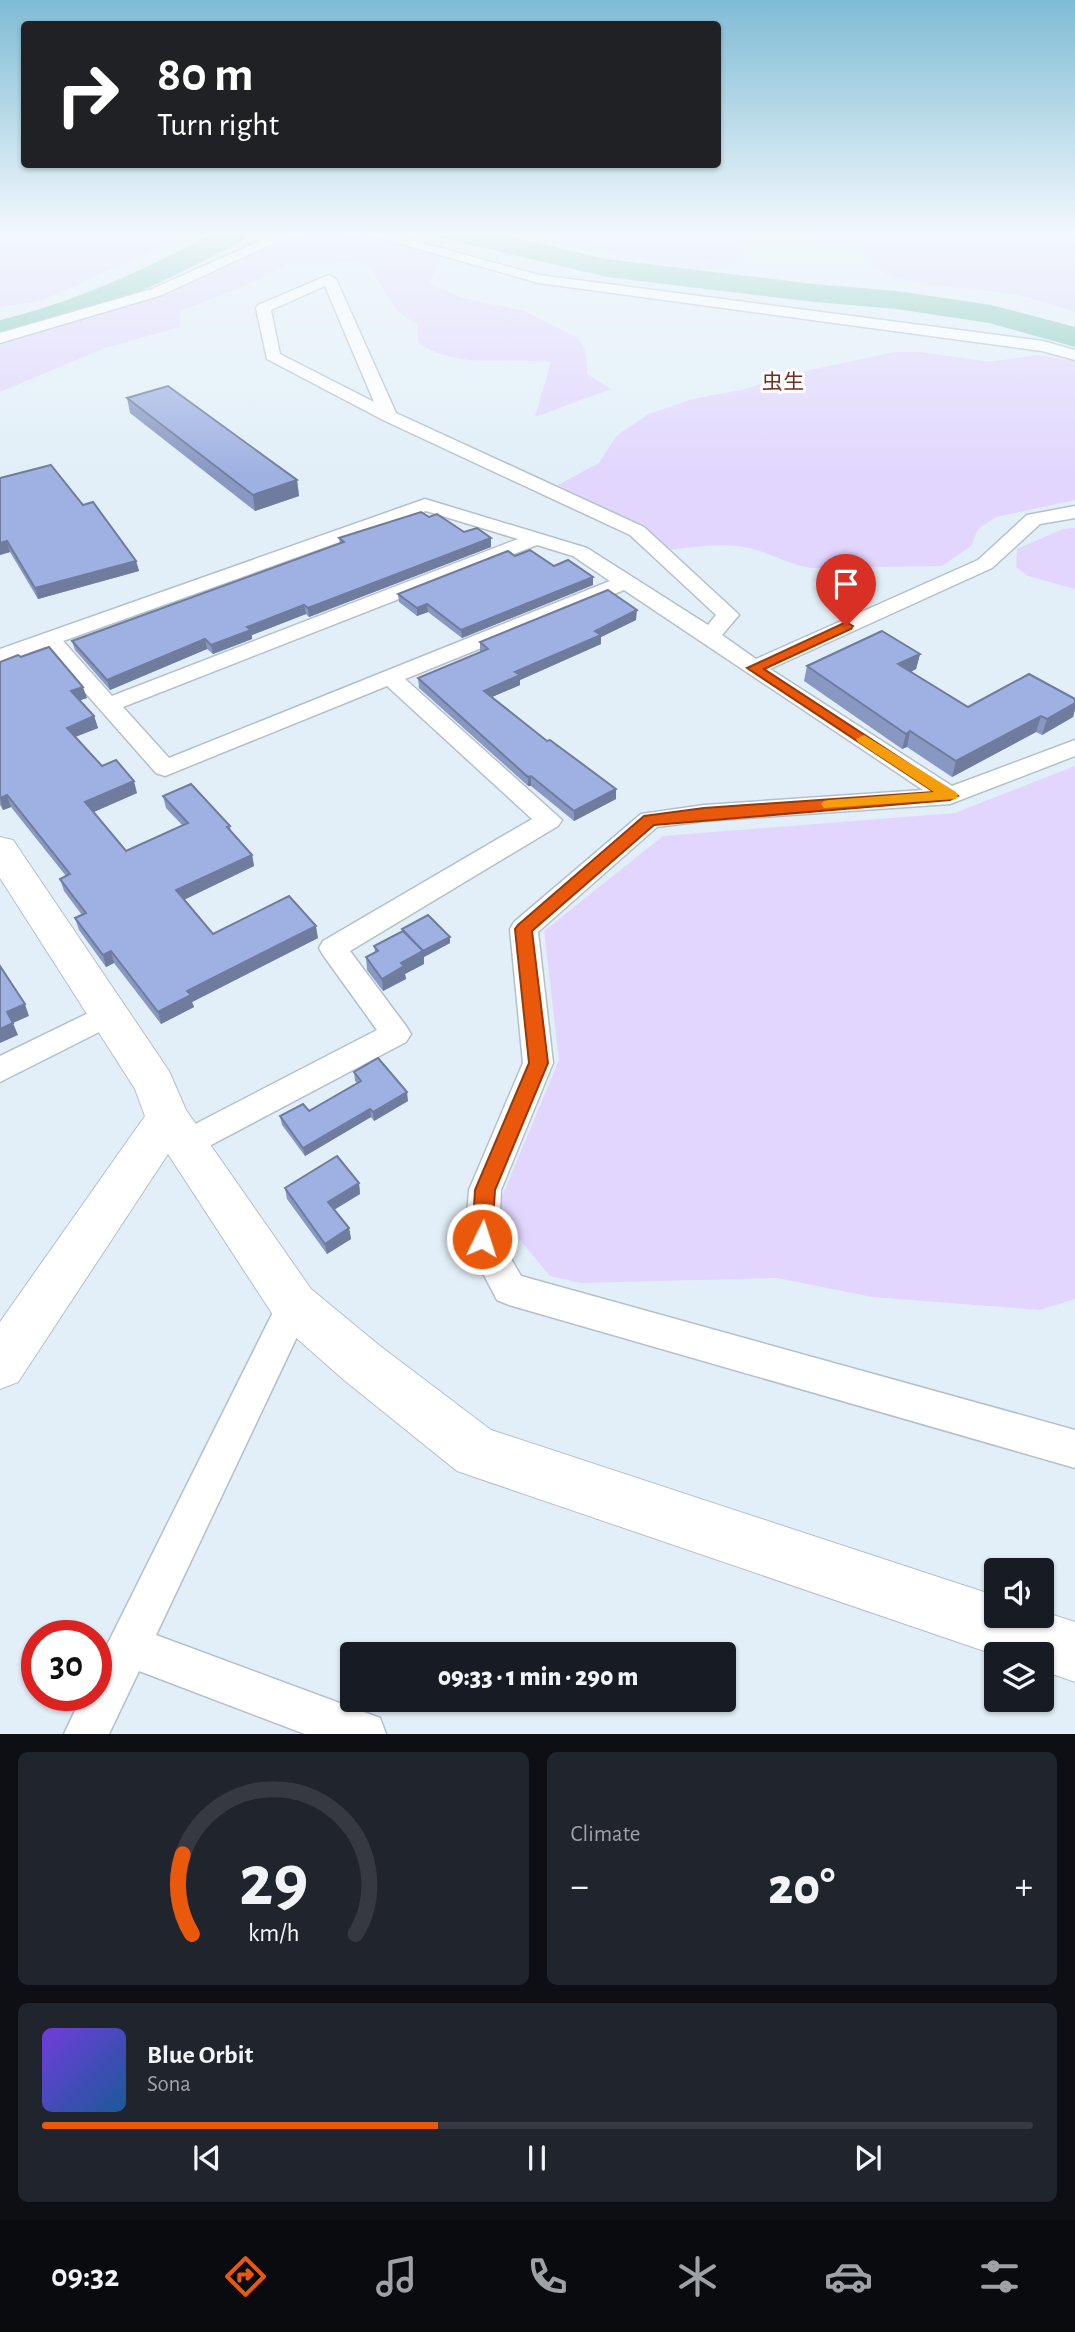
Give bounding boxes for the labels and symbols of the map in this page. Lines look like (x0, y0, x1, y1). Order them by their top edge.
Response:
district label: 虫生 (762, 371, 804, 393)
pin (816, 554, 876, 626)
position arrow (445, 1202, 519, 1276)
speed limit sign: 30 (21, 1620, 112, 1711)

